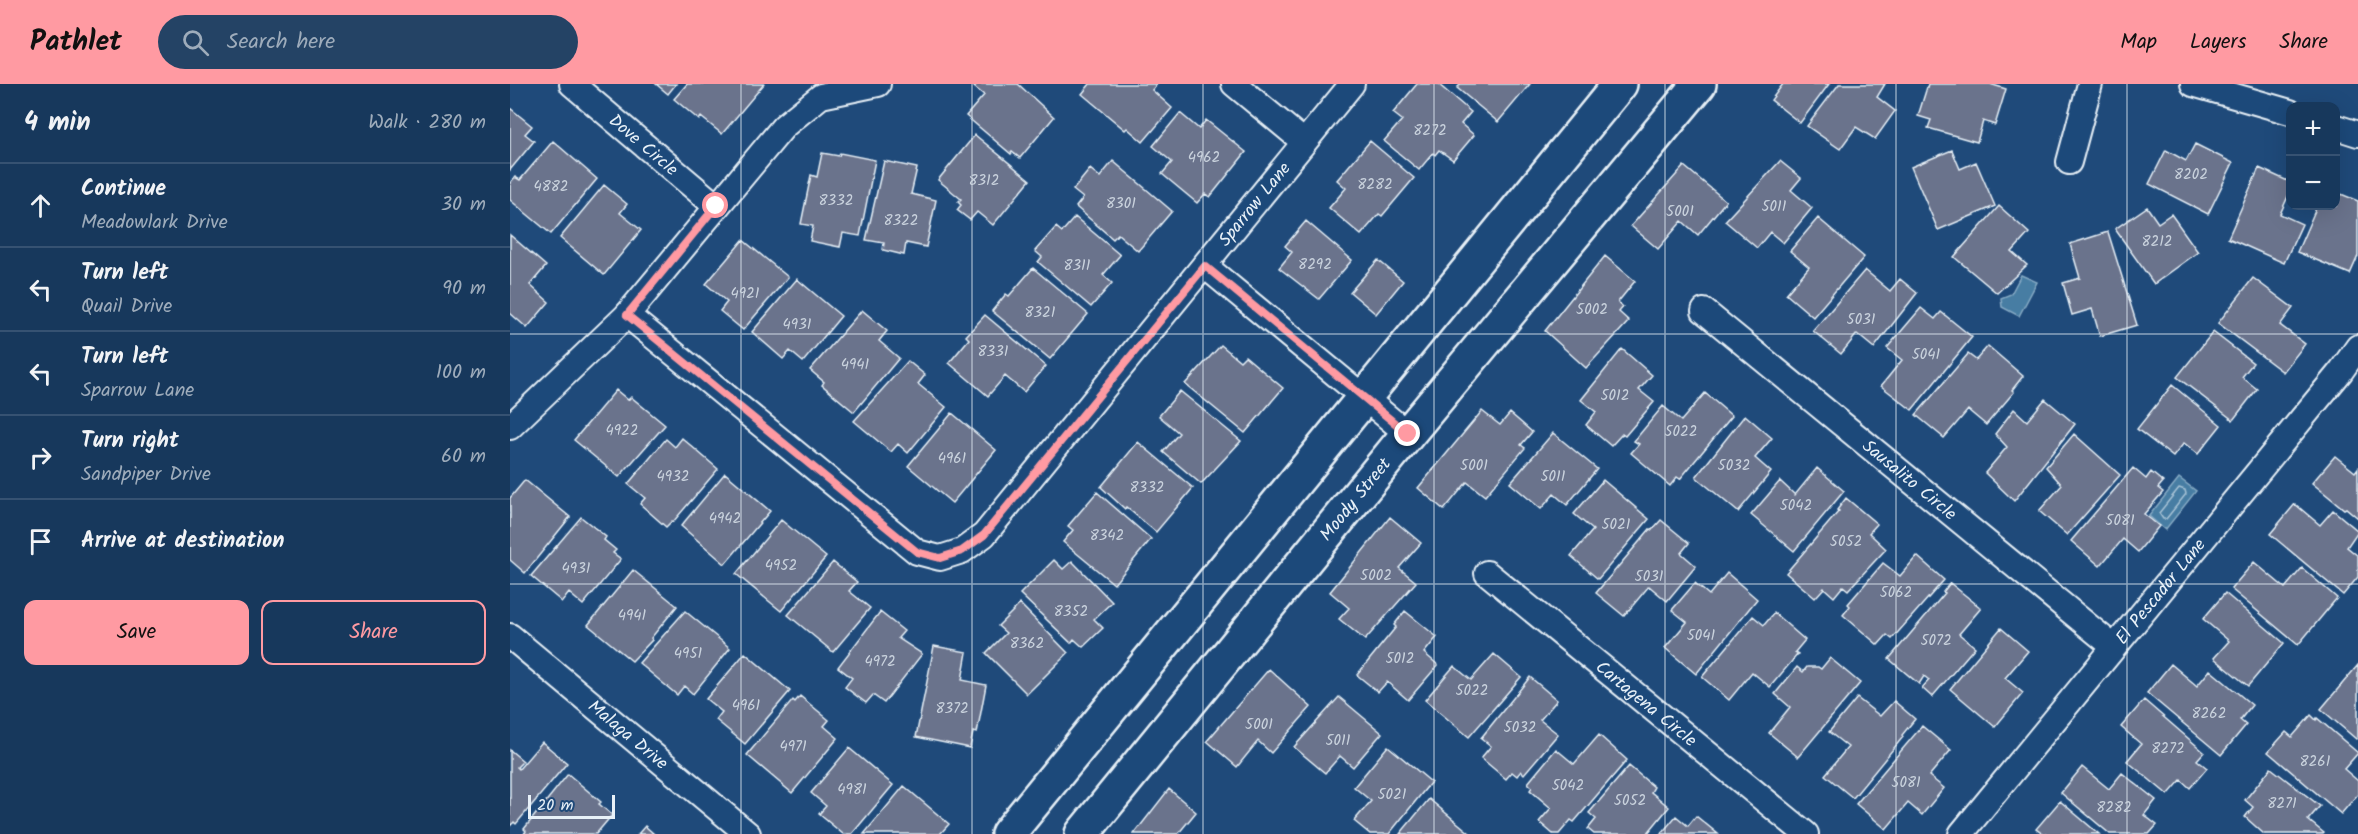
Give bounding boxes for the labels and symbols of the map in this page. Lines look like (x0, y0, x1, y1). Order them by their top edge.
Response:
street label: Dove Circle (601, 108, 684, 184)
house number: 8272 (1413, 119, 1447, 143)
house number: 4962 (1188, 146, 1220, 170)
street label: Sparrow Lane (1212, 156, 1299, 253)
house number: 8202 (2174, 163, 2208, 187)
house number: 8312 (968, 169, 1000, 193)
house number: 8282 (1357, 173, 1393, 197)
house number: 4882 (533, 175, 569, 199)
house number: 8332 (819, 189, 853, 213)
route start (702, 192, 728, 218)
house number: 8301 (1106, 192, 1136, 216)
house number: 5011 (1762, 195, 1787, 219)
house number: 5001 (1666, 200, 1694, 224)
house number: 8322 (883, 209, 919, 233)
house number: 8212 (2141, 230, 2173, 254)
house number: 8292 (1298, 253, 1332, 277)
house number: 8311 (1063, 254, 1091, 278)
house number: 4921 (730, 282, 760, 306)
house number: 5002 (1576, 298, 1608, 322)
house number: 8321 (1024, 301, 1056, 325)
house number: 5031 (1847, 308, 1876, 332)
house number: 4931 (783, 313, 812, 337)
house number: 8331 (978, 340, 1009, 364)
house number: 5041 (1912, 343, 1941, 367)
house number: 4941 (841, 353, 870, 377)
house number: 5012 (1601, 384, 1629, 408)
house number: 4922 (605, 419, 639, 443)
route end (1394, 420, 1420, 446)
house number: 5022 (1665, 420, 1698, 444)
street label: Sausalito Circle (1855, 433, 1963, 529)
house number: 4961 (938, 447, 967, 471)
street label: Moody Street (1313, 451, 1400, 548)
house number: 5001 (1460, 454, 1488, 478)
house number: 5032 (1718, 454, 1750, 478)
house number: 4932 (657, 465, 689, 489)
house number: 5011 (1541, 465, 1566, 489)
house number: 8332 (1130, 476, 1164, 500)
house number: 5042 (1780, 494, 1812, 518)
house number: 4942 (709, 507, 741, 531)
house number: 5081 (2105, 509, 2135, 533)
house number: 5021 (1602, 513, 1631, 537)
house number: 8342 (1090, 524, 1124, 548)
house number: 5052 (1830, 530, 1862, 554)
street label: El Pescador Lane (2109, 533, 2214, 652)
house number: 4952 (765, 554, 797, 578)
house number: 4931 (562, 557, 591, 581)
house number: 5002 (1360, 564, 1392, 588)
house number: 5031 (1635, 565, 1664, 589)
house number: 5062 (1880, 581, 1912, 605)
house number: 8352 (1054, 600, 1088, 624)
house number: 4941 (618, 604, 647, 628)
house number: 5041 (1687, 624, 1716, 648)
house number: 5072 (1920, 629, 1952, 653)
house number: 8362 (1010, 632, 1044, 656)
house number: 4951 (674, 642, 702, 666)
house number: 5012 (1386, 647, 1414, 671)
house number: 4972 (864, 650, 896, 674)
street label: Cartagena Circle (1588, 654, 1703, 755)
house number: 5022 (1456, 679, 1489, 703)
street label: Malaga Drive (581, 693, 674, 778)
house number: 4961 (732, 694, 761, 718)
house number: 8372 (935, 697, 969, 721)
house number: 8262 (2192, 702, 2226, 726)
house number: 5001 (1245, 713, 1273, 737)
house number: 5032 (1504, 716, 1536, 740)
house number: 5011 (1326, 729, 1351, 753)
house number: 4971 (779, 735, 807, 759)
house number: 8272 (2151, 737, 2185, 761)
house number: 8261 (2300, 750, 2331, 774)
house number: 5081 (1891, 771, 1921, 795)
house number: 5042 (1552, 774, 1584, 798)
house number: 4981 (837, 778, 867, 802)
house number: 5021 (1378, 783, 1407, 807)
house number: 5052 (1614, 789, 1646, 813)
scale bar (528, 792, 615, 820)
house number: 8271 (2267, 792, 2297, 816)
house number: 8282 (2096, 796, 2132, 820)

